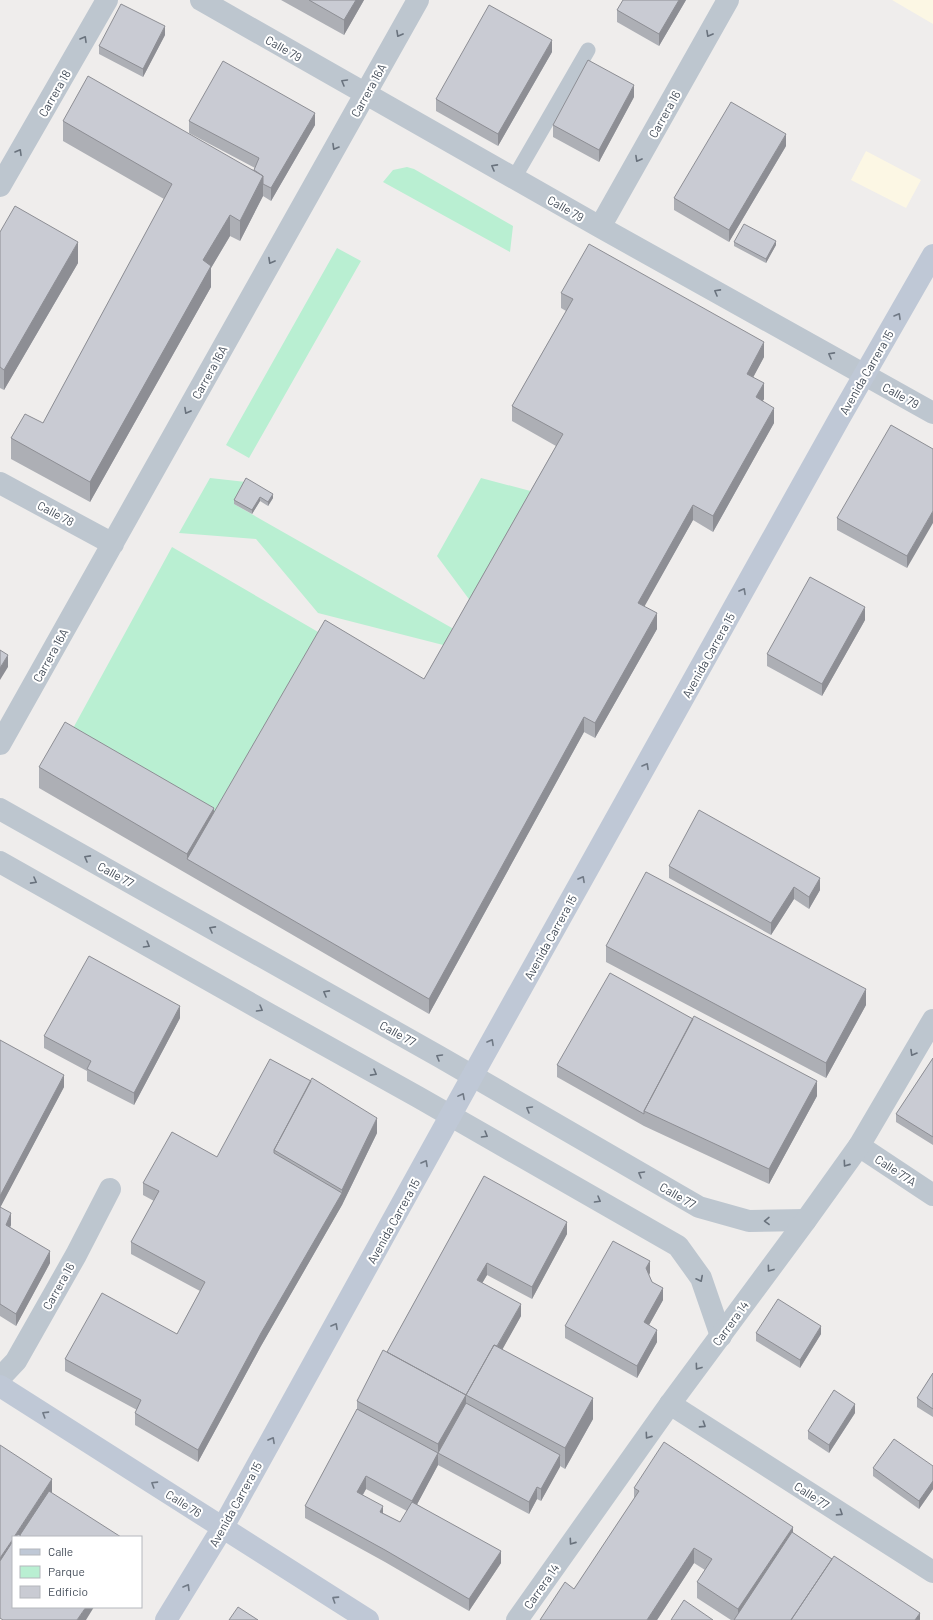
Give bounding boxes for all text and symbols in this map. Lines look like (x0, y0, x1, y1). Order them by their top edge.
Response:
one-way arrow (396, 30, 403, 37)
one-way arrow (706, 30, 713, 37)
street label: Calle 79 (263, 32, 305, 64)
one-way arrow (80, 36, 87, 43)
street label: Carrera 16A (348, 61, 388, 119)
street label: Carrera 18 (35, 67, 73, 119)
one-way arrow (341, 80, 348, 87)
street label: Carrera 16 (645, 88, 683, 140)
one-way arrow (333, 143, 340, 151)
one-way arrow (15, 149, 22, 156)
one-way arrow (636, 155, 643, 163)
one-way arrow (491, 164, 498, 171)
street label: Calle 79 (545, 192, 587, 224)
one-way arrow (269, 257, 276, 264)
one-way arrow (714, 290, 721, 297)
one-way arrow (893, 313, 900, 320)
street label: Avenida Carrera 15 (836, 327, 896, 417)
street label: Carrera 16A (189, 343, 229, 401)
one-way arrow (828, 353, 835, 360)
street label: Calle 79 (880, 379, 922, 411)
one-way arrow (185, 407, 192, 414)
street label: Calle 78 (35, 498, 77, 528)
one-way arrow (738, 588, 746, 595)
street label: Avenida Carrera 15 (679, 610, 737, 700)
street label: Carrera 16A (30, 626, 70, 684)
one-way arrow (641, 763, 648, 770)
one-way arrow (84, 855, 91, 862)
street label: Calle 77 (96, 858, 137, 890)
one-way arrow (30, 876, 37, 883)
one-way arrow (578, 876, 585, 884)
street label: Avenida Carrera 15 (521, 892, 579, 982)
one-way arrow (209, 926, 217, 933)
one-way arrow (143, 941, 150, 948)
one-way arrow (323, 990, 330, 997)
one-way arrow (256, 1005, 263, 1012)
street label: Calle 77 (378, 1017, 419, 1049)
one-way arrow (487, 1039, 494, 1046)
one-way arrow (911, 1049, 918, 1056)
one-way arrow (436, 1054, 443, 1061)
one-way arrow (370, 1068, 377, 1075)
one-way arrow (457, 1093, 465, 1100)
one-way arrow (526, 1106, 533, 1113)
one-way arrow (481, 1131, 488, 1138)
street label: Calle 77A (873, 1152, 919, 1188)
one-way arrow (420, 1160, 427, 1167)
one-way arrow (843, 1160, 851, 1167)
one-way arrow (638, 1171, 645, 1178)
street label: Avenida Carrera 15 (364, 1176, 422, 1266)
street label: Calle 77 (658, 1179, 699, 1211)
one-way arrow (594, 1196, 601, 1203)
one-way arrow (764, 1217, 770, 1225)
street label: Carrera 16 (39, 1260, 77, 1312)
one-way arrow (767, 1265, 774, 1272)
one-way arrow (695, 1274, 703, 1282)
street label: Carrera 14 (709, 1298, 751, 1348)
one-way arrow (330, 1323, 337, 1330)
one-way arrow (695, 1363, 702, 1370)
one-way arrow (42, 1411, 49, 1419)
one-way arrow (699, 1420, 706, 1428)
one-way arrow (645, 1432, 652, 1439)
one-way arrow (267, 1437, 274, 1444)
street label: Avenida Carrera 15 (206, 1459, 264, 1549)
street label: Calle 77 (792, 1479, 832, 1512)
one-way arrow (151, 1481, 158, 1489)
street label: Calle 76 (164, 1487, 204, 1519)
one-way arrow (835, 1508, 842, 1515)
legend (12, 1536, 142, 1608)
one-way arrow (569, 1538, 577, 1545)
text: Calle (48, 1544, 73, 1558)
street label: Carrera 14 (520, 1561, 562, 1611)
text: Parque (48, 1564, 85, 1578)
text: Edificio (48, 1584, 88, 1598)
one-way arrow (182, 1584, 190, 1591)
one-way arrow (332, 1596, 339, 1604)

